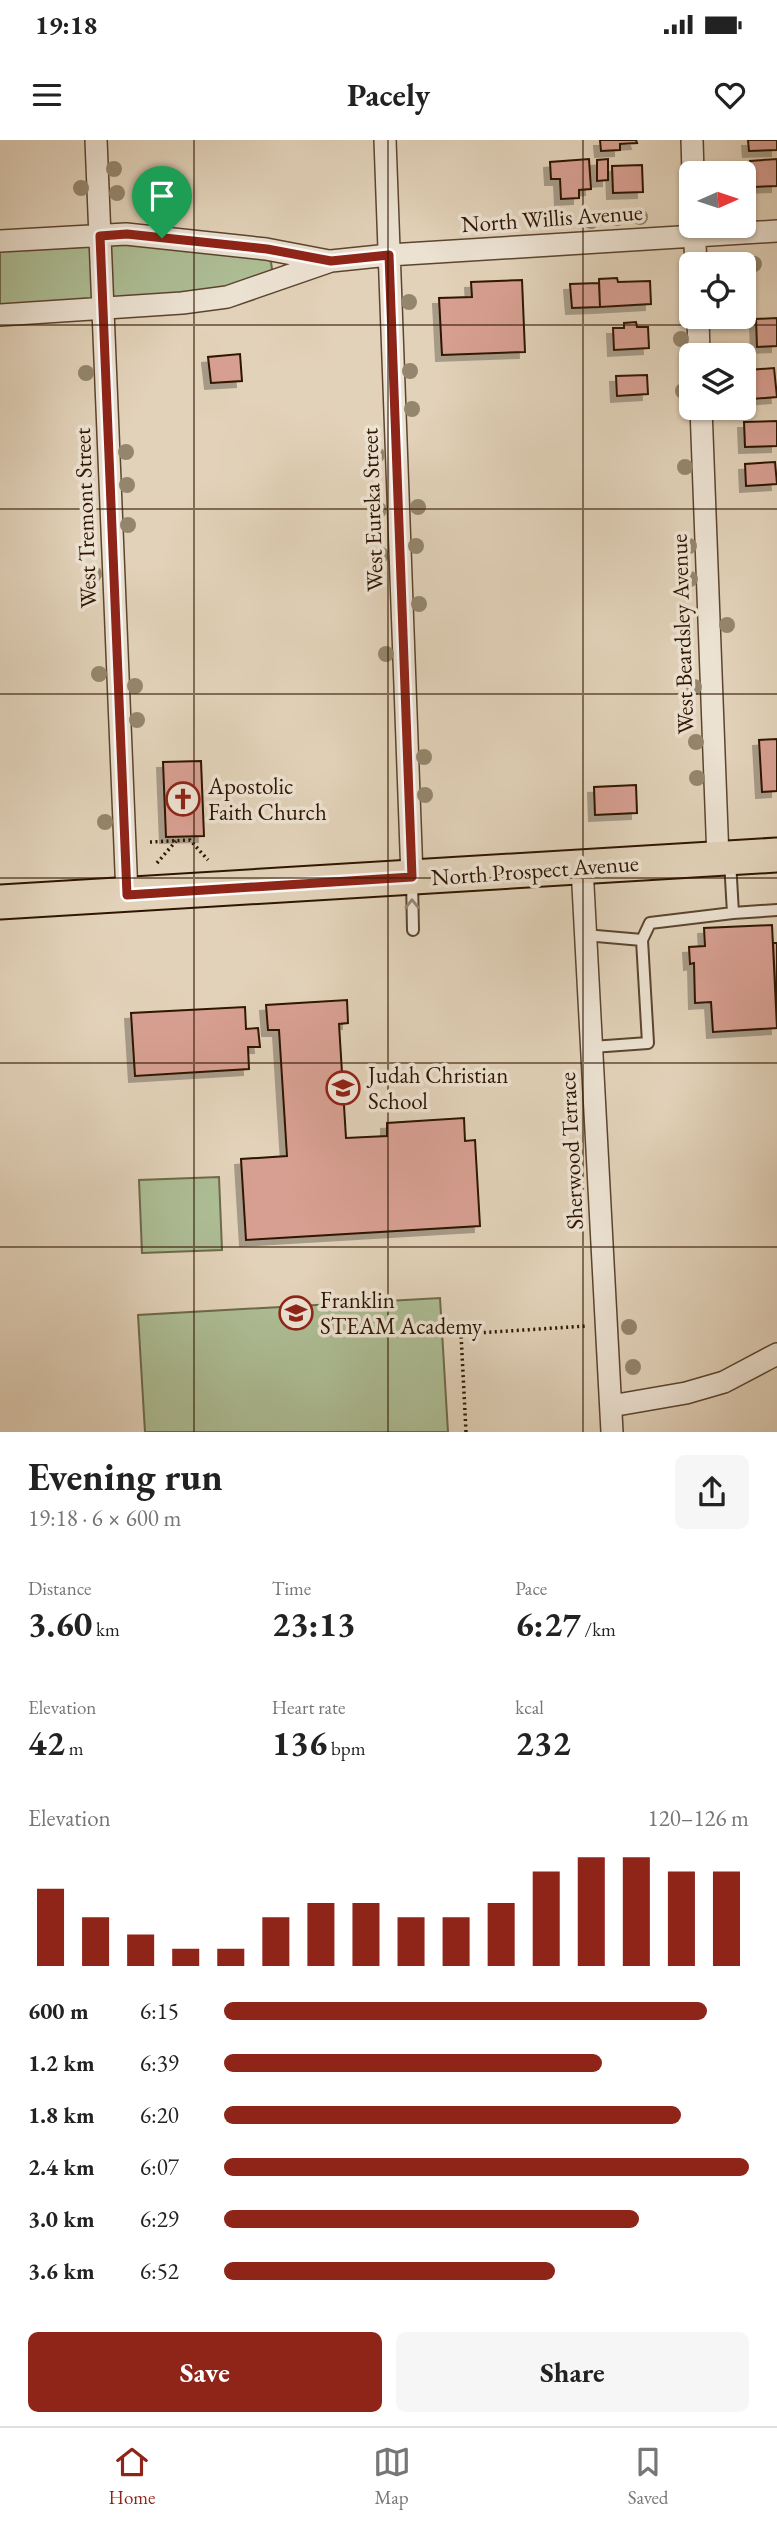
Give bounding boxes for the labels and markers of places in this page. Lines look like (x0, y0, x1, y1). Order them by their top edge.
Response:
pin (132, 166, 192, 238)
place label: Apostolic Faith Church (207, 771, 327, 827)
church icon: Apostolic Faith Church (164, 780, 202, 818)
place label: Judah Christian School (366, 1060, 508, 1116)
school or university icon: Judah Christian School (324, 1069, 362, 1107)
place label: Franklin STEAM Academy (320, 1285, 483, 1341)
school or university icon: Franklin STEAM Academy (277, 1294, 315, 1332)

